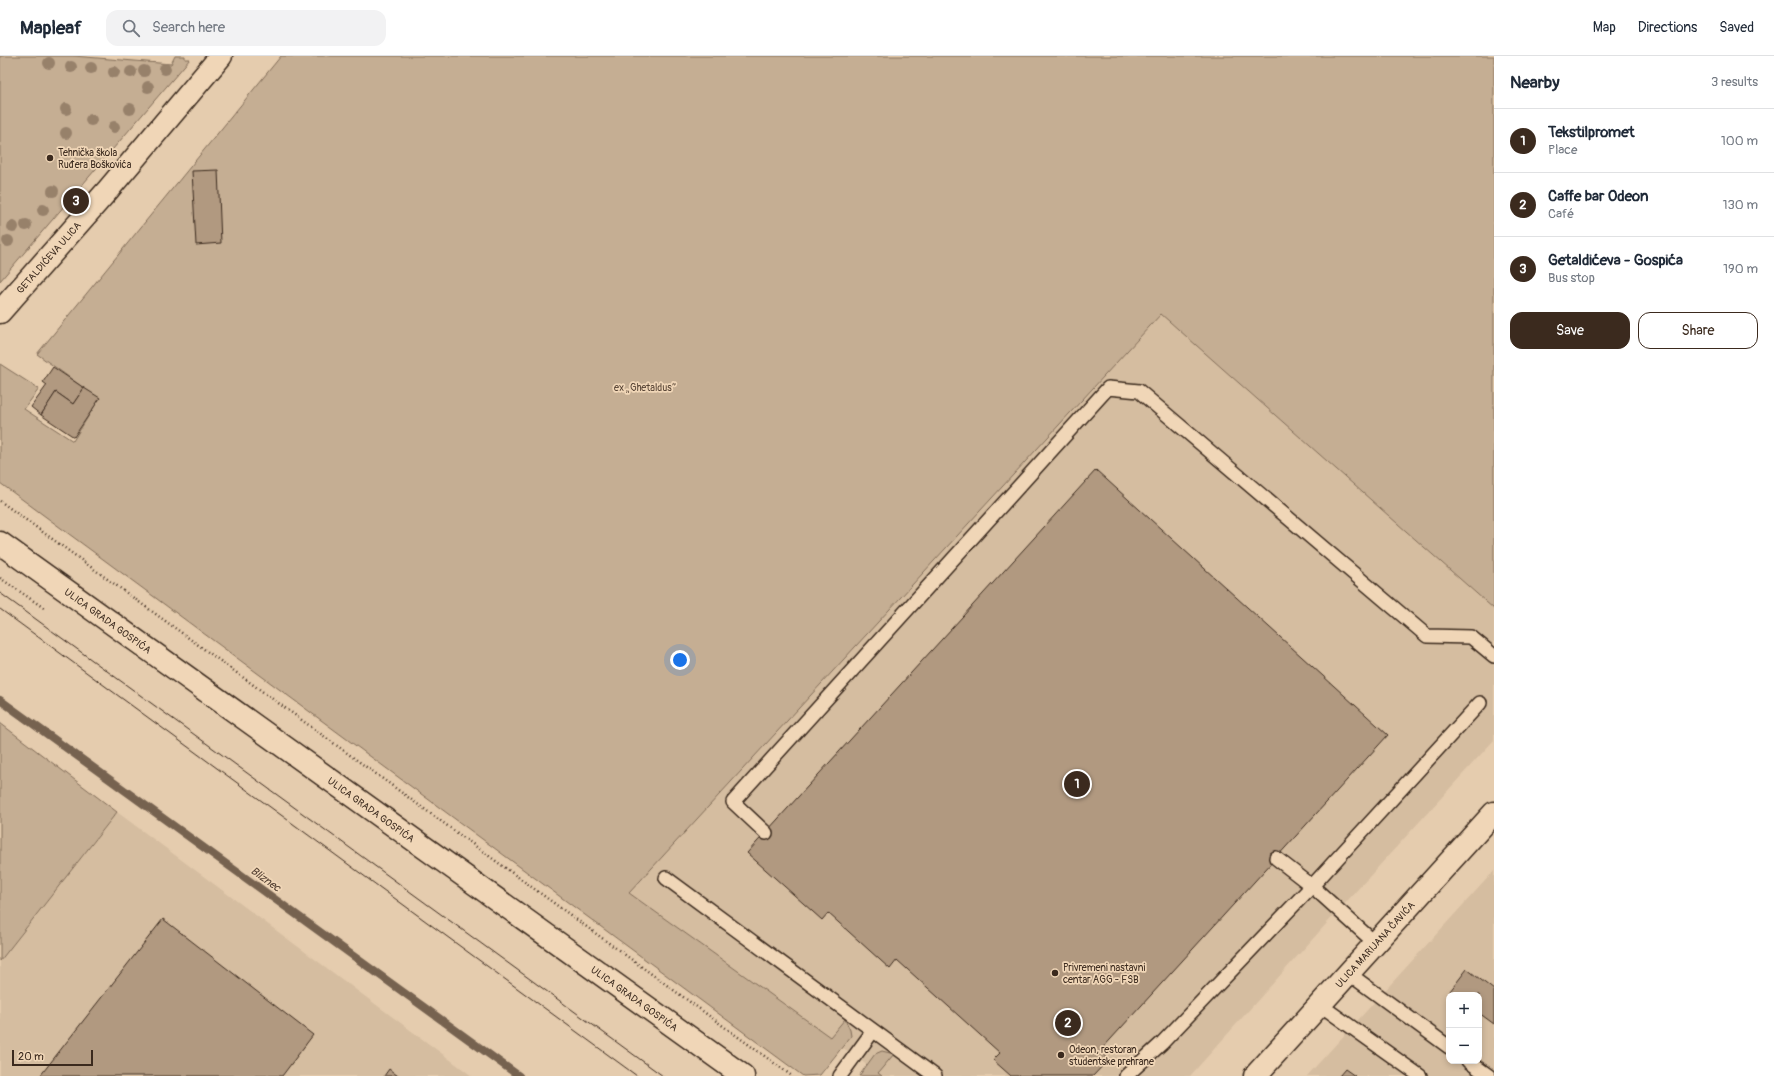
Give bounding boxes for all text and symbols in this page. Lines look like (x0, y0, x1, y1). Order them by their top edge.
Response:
search box (106, 10, 386, 46)
text: Mapleaf (20, 16, 82, 40)
icon: search (120, 17, 142, 39)
text: Search here (152, 18, 225, 37)
text: Map (1593, 19, 1616, 36)
text: Directions (1638, 19, 1697, 36)
text: Saved (1719, 19, 1754, 36)
text: Nearby (1510, 72, 1559, 93)
text: 3 results (1711, 74, 1758, 90)
text: Tekstilpromet (1548, 123, 1635, 142)
text: 1 (1520, 133, 1526, 149)
text: 100 m (1721, 133, 1758, 149)
text: Place (1548, 142, 1577, 158)
place label: Tehnička škola Ruđera Boškovića (58, 147, 132, 171)
marker: Tehnička škola Ruđera Boškovića (45, 153, 55, 163)
pin: 3 (63, 186, 89, 216)
text: Caffe bar Odeon (1548, 187, 1648, 206)
text: 2 (1519, 197, 1527, 213)
text: 130 m (1722, 197, 1758, 213)
text: Café (1548, 206, 1574, 222)
street label: GETALDIĆEVA ULICA (14, 219, 84, 296)
text: Getaldićeva - Gospića (1548, 251, 1683, 270)
text: 3 (1519, 261, 1527, 277)
text: 190 m (1723, 261, 1758, 277)
text: Bus stop (1548, 270, 1595, 286)
button: Save (1510, 312, 1630, 349)
button: Share (1638, 312, 1758, 349)
park label: ex „Ghetaldus” (614, 382, 676, 394)
street label: ULICA GRADA GOSPIĆA (62, 586, 154, 657)
your location (670, 650, 690, 670)
pin: 1 (1064, 769, 1090, 799)
street label: ULICA GRADA GOSPIĆA (325, 775, 417, 846)
water label: Bliznec (248, 864, 284, 895)
street label: ULICA MARIJANA ČAVIĆA (1333, 899, 1418, 990)
place label: Privremeni nastavni centar AGG - FSB (1063, 962, 1146, 986)
street label: ULICA GRADA GOSPIĆA (588, 964, 680, 1034)
marker: Privremeni nastavni centar AGG - FSB (1050, 968, 1060, 978)
map controls (1446, 992, 1482, 1064)
button: + (1446, 992, 1482, 1028)
pin: 2 (1055, 1008, 1081, 1038)
button: − (1446, 1028, 1482, 1064)
place label: Odeon, restoran studentske prehrane (1069, 1044, 1154, 1068)
scale bar (12, 1048, 93, 1067)
text: 20 m (18, 1050, 44, 1063)
marker: Odeon, restoran studentske prehrane (1056, 1050, 1066, 1060)

